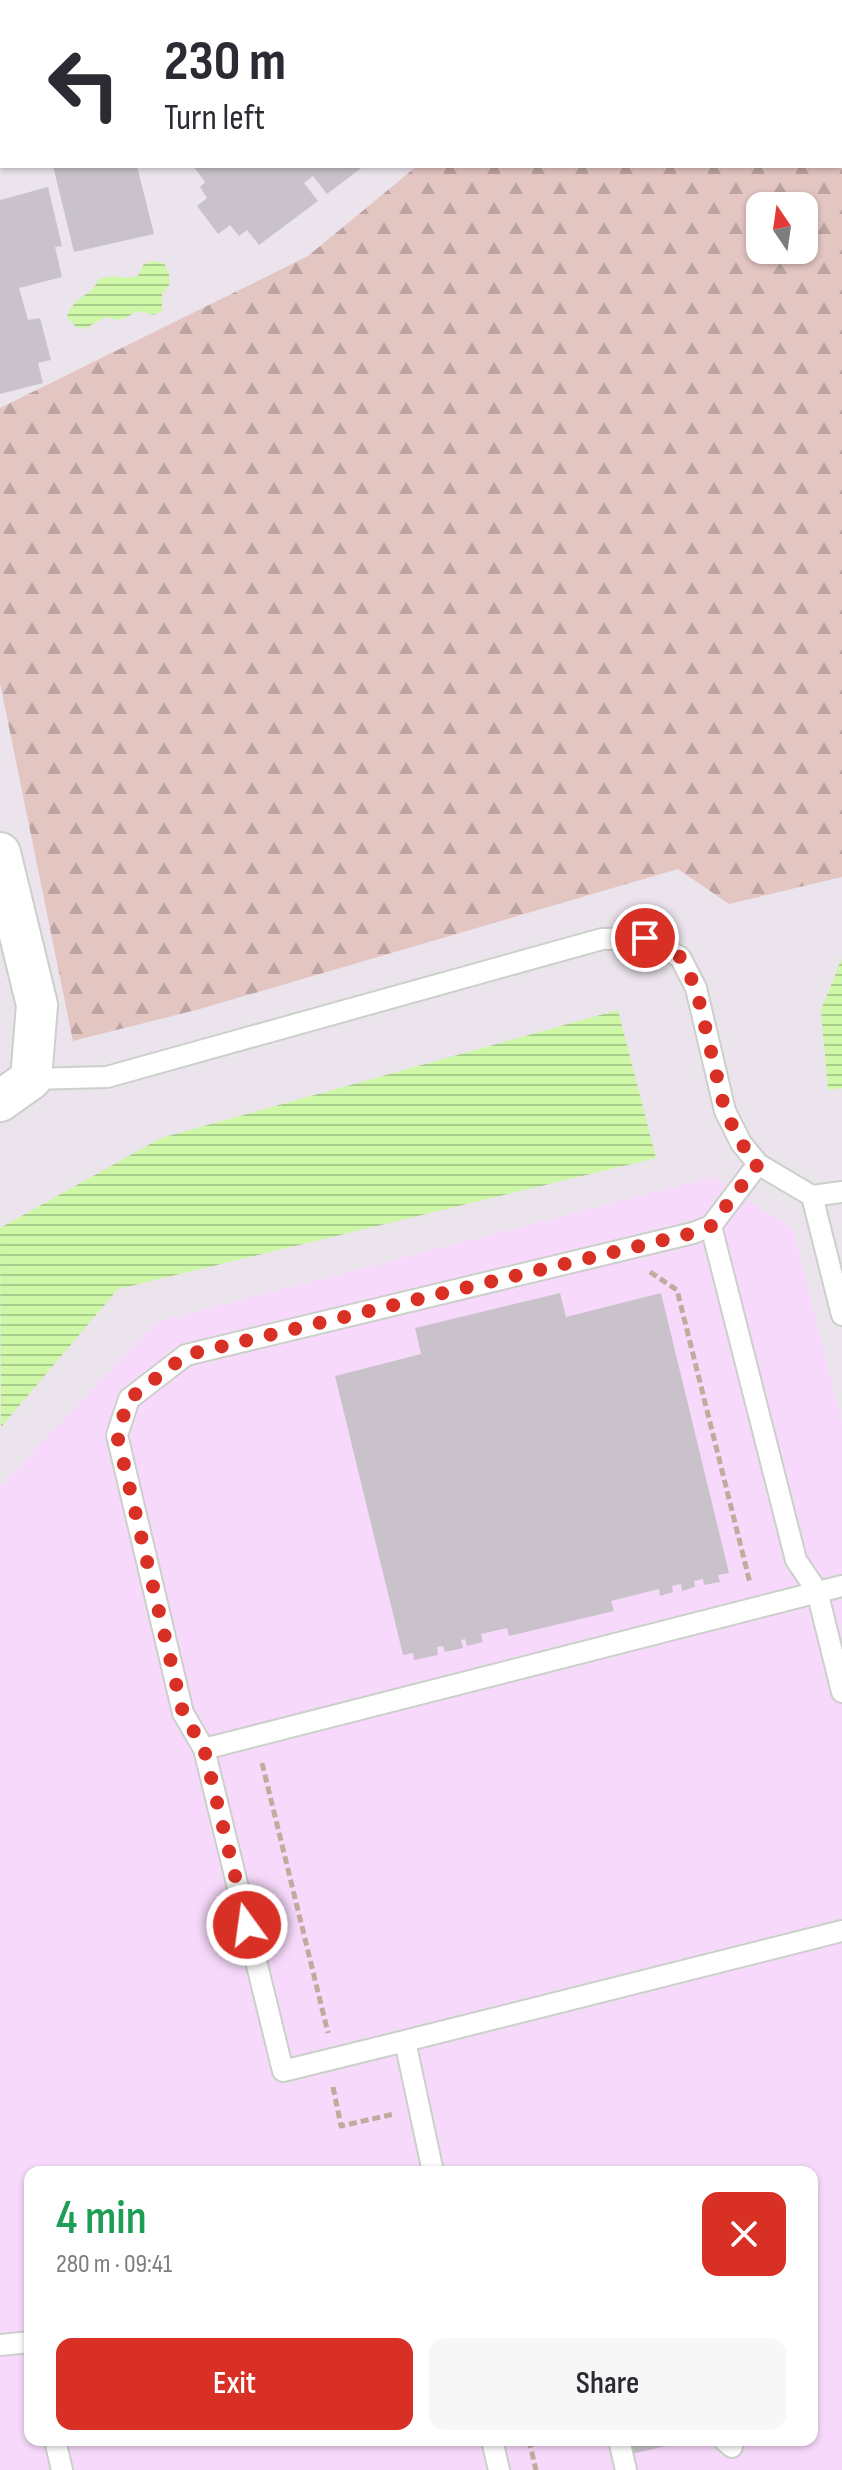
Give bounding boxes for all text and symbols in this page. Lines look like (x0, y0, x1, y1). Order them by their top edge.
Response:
text: 230 m (164, 29, 286, 96)
icon: left (32, 32, 136, 136)
text: Turn left (164, 97, 265, 140)
north arrow (746, 192, 818, 264)
map controls (746, 192, 818, 264)
pin (611, 904, 679, 972)
icon: arrive (623, 916, 667, 960)
position arrow (205, 1883, 289, 1967)
text: 4 min (56, 2190, 147, 2247)
button: close (702, 2192, 786, 2276)
text: 280 m · 09:41 (56, 2249, 172, 2280)
button: Exit (56, 2338, 413, 2430)
button: Share (429, 2338, 786, 2430)

